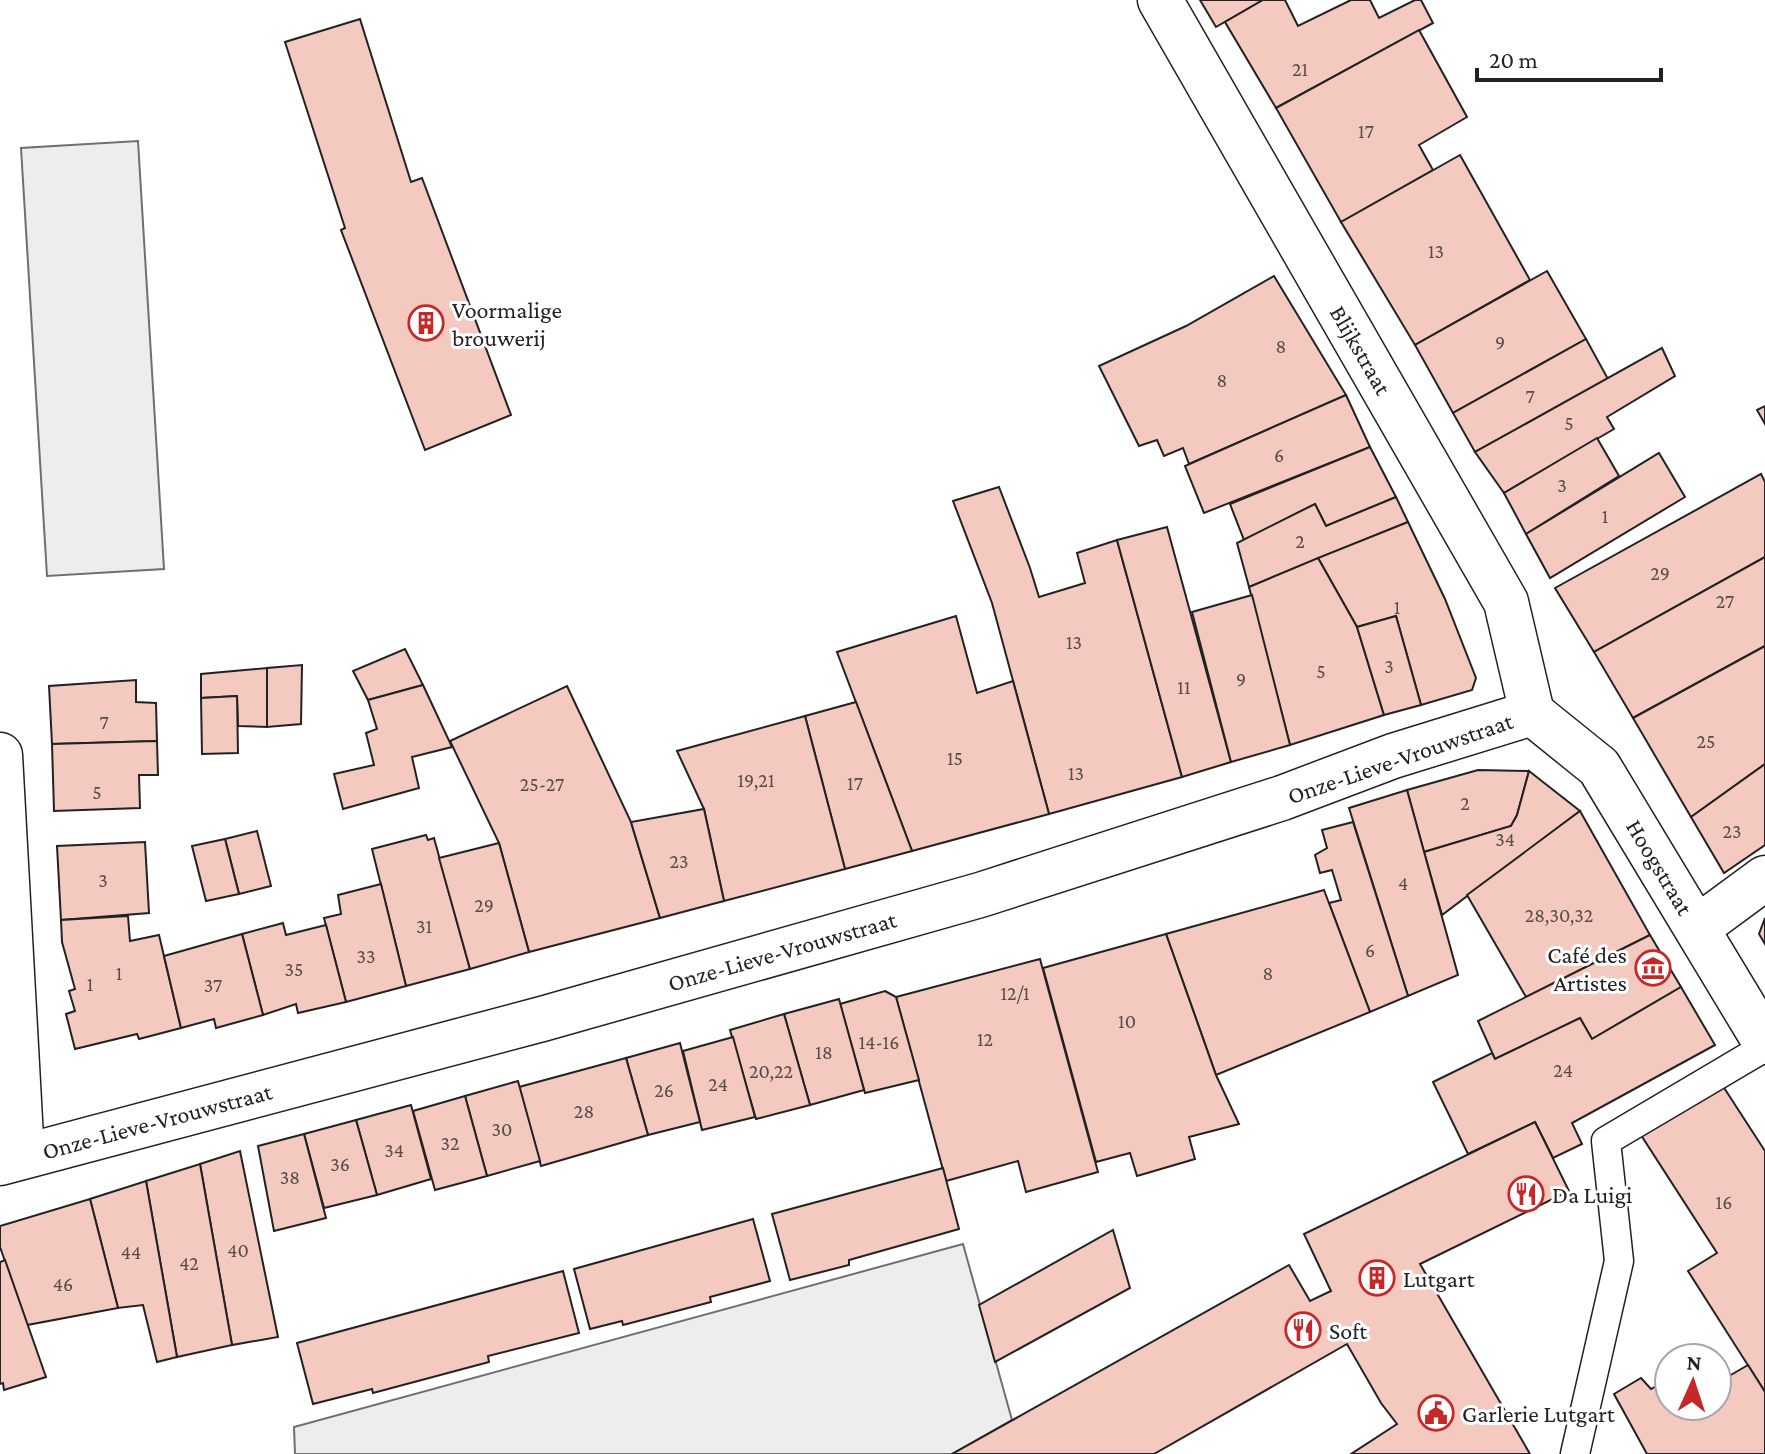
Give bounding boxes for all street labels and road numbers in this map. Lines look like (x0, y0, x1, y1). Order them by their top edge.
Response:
street label: Blijkstraat (1325, 301, 1398, 400)
street label: Onze-Lieve-Vrouwstraat (1284, 706, 1517, 809)
street label: Hoogstraat (1621, 814, 1700, 921)
street label: Onze-Lieve-Vrouwstraat (665, 905, 900, 997)
street label: Onze-Lieve-Vrouwstraat (39, 1077, 276, 1165)

